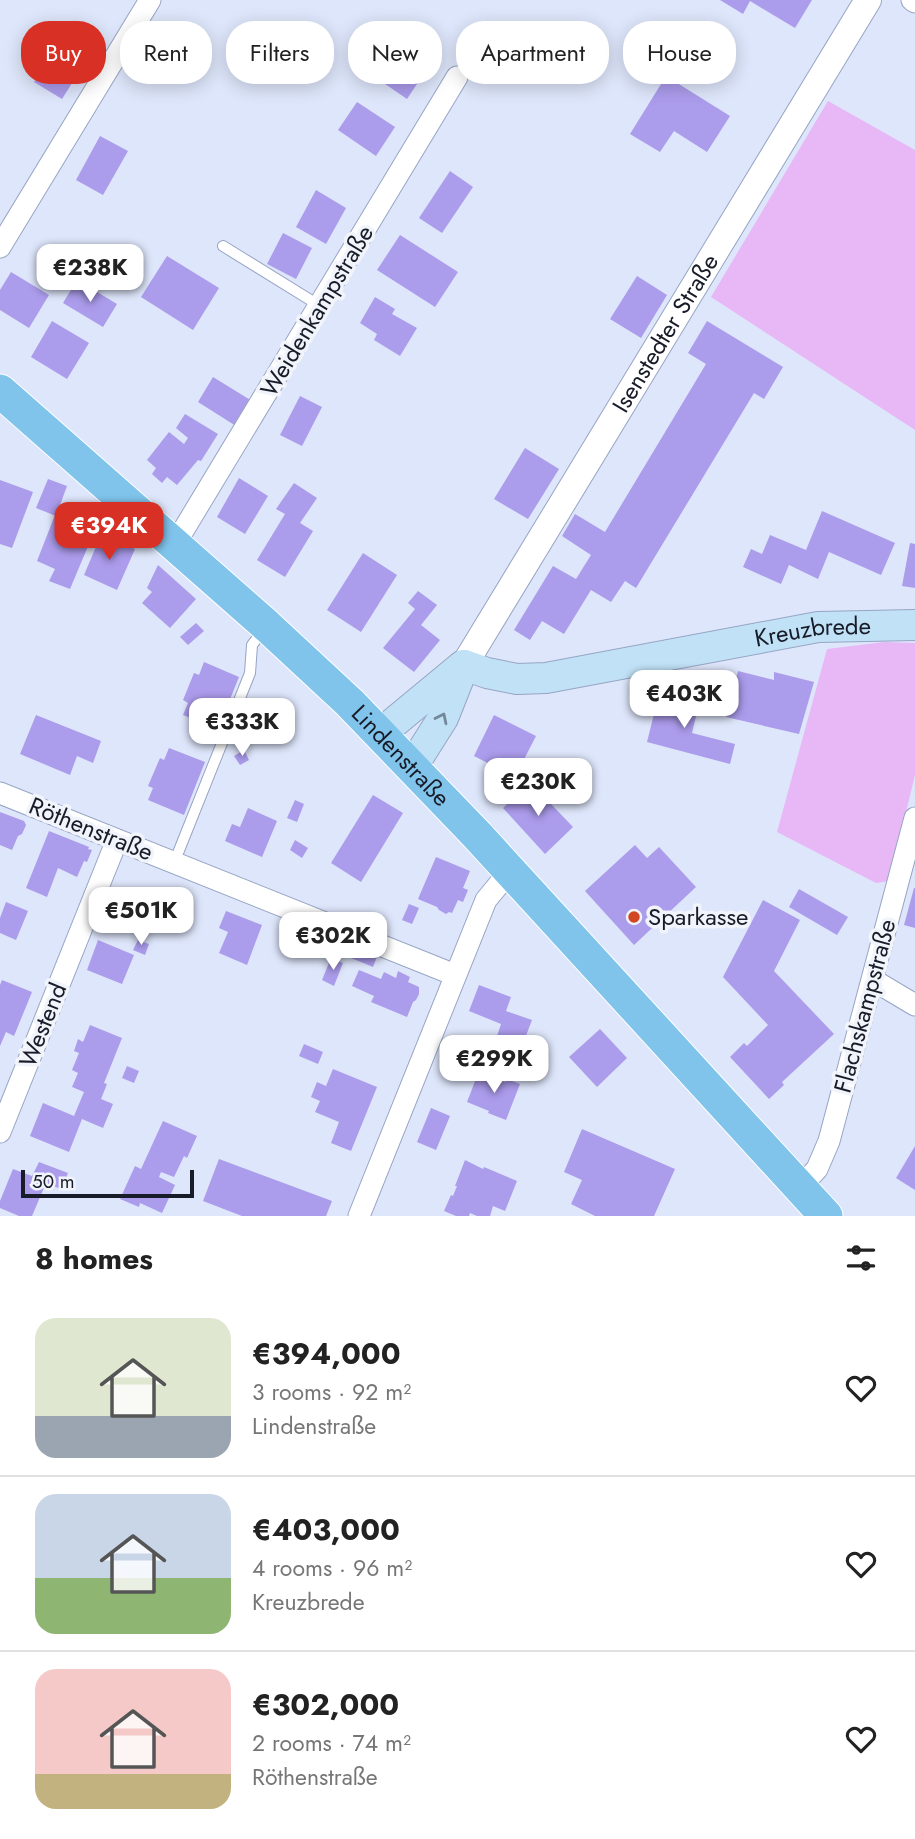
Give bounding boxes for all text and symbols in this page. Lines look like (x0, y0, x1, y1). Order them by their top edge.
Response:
chip: Buy (21, 21, 106, 84)
chip: Rent (120, 21, 212, 84)
chip: Filters (226, 21, 334, 84)
chip: New (348, 21, 442, 84)
chip: Apartment (456, 21, 609, 84)
chip: House (623, 21, 736, 84)
street label: Weidenkampstraße (251, 218, 382, 403)
pin: €238K (41, 244, 139, 304)
street label: Isenstedter Straße (603, 247, 727, 419)
text: €238K (53, 250, 127, 284)
pin: €394K (60, 503, 158, 562)
text: €394K (71, 508, 147, 542)
street label: Kreuzbrede (751, 608, 871, 656)
pin: €403K (635, 670, 733, 730)
text: €403K (646, 676, 722, 710)
street label: Lindenstraße (344, 697, 459, 814)
pin: €333K (193, 698, 291, 758)
text: €333K (205, 704, 279, 738)
one-way arrow (434, 713, 448, 725)
pin: €230K (489, 758, 587, 818)
text: €230K (500, 764, 576, 798)
street label: Röthenstraße (24, 788, 158, 869)
pin: €501K (92, 888, 190, 947)
text: €501K (105, 893, 177, 927)
place label: Sparkasse (648, 899, 748, 934)
marker: Sparkasse (626, 909, 642, 925)
pin: €302K (284, 912, 382, 972)
street label: Flachskampstraße (825, 915, 905, 1097)
text: €302K (295, 918, 371, 952)
street label: Westend (10, 977, 75, 1072)
pin: €299K (445, 1036, 543, 1095)
text: €299K (455, 1041, 533, 1075)
scale bar (21, 1167, 194, 1199)
text: 50 m (32, 1168, 75, 1195)
text: 8 homes (35, 1237, 153, 1280)
icon: filters (842, 1239, 880, 1277)
text: €394,000 (252, 1332, 401, 1375)
icon: home (91, 1346, 175, 1430)
icon: heart (842, 1369, 880, 1407)
text: 3 rooms · 92 m² (252, 1375, 411, 1409)
text: Lindenstraße (252, 1409, 376, 1443)
text: €403,000 (252, 1508, 400, 1551)
icon: home (91, 1522, 175, 1606)
icon: heart (842, 1545, 880, 1583)
text: 4 rooms · 96 m² (252, 1551, 412, 1585)
text: Kreuzbrede (252, 1585, 365, 1619)
text: €302,000 (252, 1683, 399, 1726)
icon: home (91, 1697, 175, 1781)
icon: heart (842, 1720, 880, 1758)
text: 2 rooms · 74 m² (252, 1726, 411, 1760)
text: Röthenstraße (252, 1760, 378, 1794)

